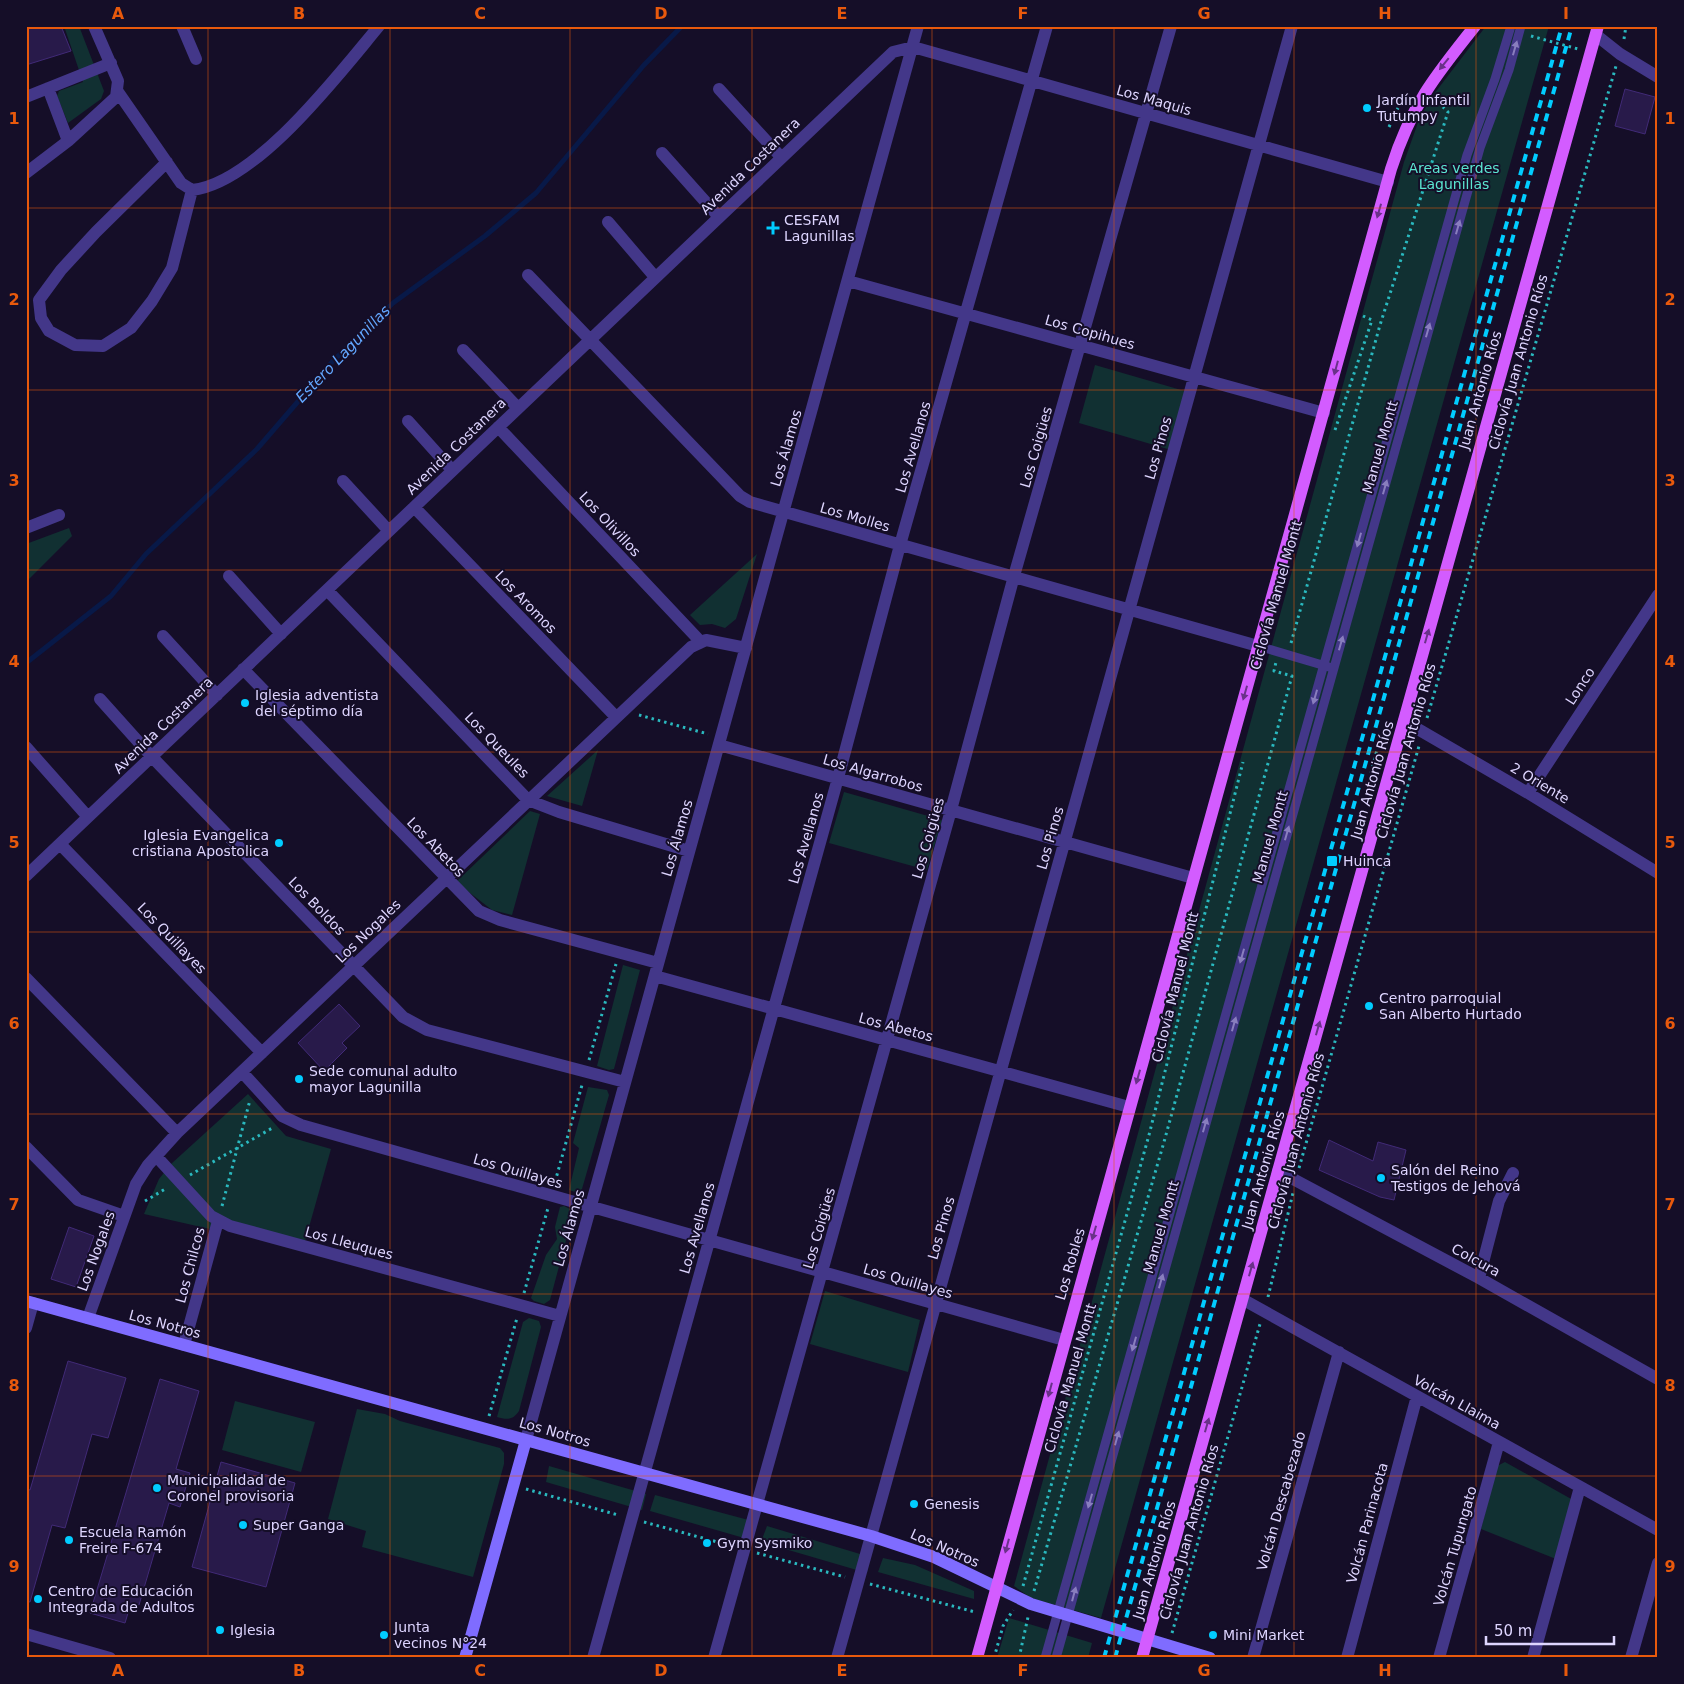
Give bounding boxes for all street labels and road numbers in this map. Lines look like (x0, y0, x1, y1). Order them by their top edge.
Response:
street label: Los Maquis (1115, 82, 1193, 118)
street label: Avenida Costanera (697, 114, 803, 218)
street label: Ciclovía Juan Antonio Ríos (1485, 272, 1551, 452)
street label: Los Copihues (1043, 312, 1137, 352)
street label: Juan Antonio Ríos (1455, 329, 1505, 452)
street label: Avenida Costanera (403, 394, 509, 498)
street label: Manuel Montt (1359, 398, 1401, 495)
street label: Los Avellanos (892, 399, 934, 495)
street label: Los Coigües (1017, 405, 1055, 489)
street label: Los Álamos (767, 408, 805, 488)
street label: Los Pinos (1141, 415, 1175, 481)
street label: Los Olivillos (576, 488, 644, 560)
street label: Los Molles (818, 499, 892, 535)
street label: Ciclovía Manuel Montt (1247, 518, 1305, 672)
street label: Los Aromos (492, 567, 560, 637)
street label: Ciclovía Juan Antonio Ríos (1373, 661, 1439, 841)
street label: Lonco (1562, 664, 1598, 708)
street label: Avenida Costanera (110, 673, 216, 777)
street label: Los Queules (462, 709, 532, 781)
street label: Juan Antonio Ríos (1347, 719, 1397, 841)
street label: Los Algarrobos (821, 751, 925, 795)
street label: 2 Oriente (1508, 759, 1572, 807)
street label: Manuel Montt (1249, 788, 1291, 885)
street label: Los Avellanos (785, 790, 827, 886)
street label: Los Coigües (909, 796, 947, 880)
street label: Los Álamos (658, 798, 696, 878)
street label: Los Pinos (1033, 805, 1067, 871)
street label: Los Abetos (404, 814, 468, 880)
street label: Los Boldos (285, 874, 349, 938)
street label: Los Nogales (332, 896, 404, 966)
street label: Los Quillayes (134, 899, 210, 977)
street label: Ciclovía Manuel Montt (1149, 909, 1202, 1064)
street label: Los Abetos (857, 1009, 935, 1045)
street label: Ciclovía Juan Antonio Ríos (1264, 1051, 1328, 1231)
street label: Juan Antonio Ríos (1238, 1109, 1288, 1231)
street label: Los Quillayes (471, 1151, 565, 1191)
street label: Manuel Montt (1140, 1178, 1182, 1275)
street label: Los Avellanos (676, 1180, 718, 1276)
street label: Los Coigües (800, 1186, 838, 1270)
street label: Los Álamos (550, 1188, 588, 1268)
street label: Los Pinos (924, 1195, 958, 1261)
street label: Los Nogales (74, 1209, 118, 1293)
street label: Los Lleuques (303, 1224, 395, 1262)
street label: Los Chilcos (172, 1225, 208, 1305)
street label: Los Robles (1052, 1226, 1088, 1302)
street label: Colcura (1449, 1240, 1503, 1280)
street label: Los Quillayes (861, 1261, 955, 1301)
street label: Ciclovía Manuel Montt (1041, 1301, 1099, 1455)
street label: Los Notros (127, 1307, 203, 1341)
street label: Volcán Llaima (1411, 1372, 1503, 1432)
street label: Los Notros (517, 1414, 593, 1450)
street label: Volcán Descabezado (1253, 1429, 1309, 1573)
street label: Ciclovía Juan Antonio Ríos (1156, 1442, 1222, 1622)
street label: Volcán Parinacota (1343, 1461, 1391, 1585)
street label: Volcán Tupungato (1430, 1484, 1480, 1608)
street label: Juan Antonio Ríos (1129, 1499, 1179, 1622)
street label: Los Notros (908, 1526, 982, 1570)

